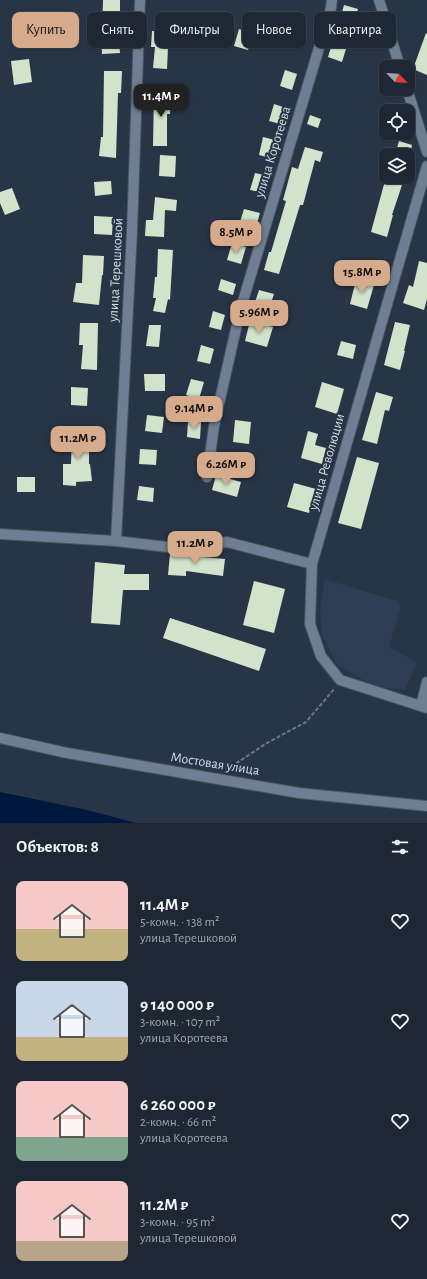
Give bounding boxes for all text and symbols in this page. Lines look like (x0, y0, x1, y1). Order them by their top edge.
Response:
chip: Купить (12, 12, 79, 48)
chip: Снять (87, 12, 147, 48)
chip: Фильтры (155, 12, 234, 48)
chip: Новое (242, 12, 306, 48)
chip: Квартира (314, 12, 396, 48)
north arrow (379, 60, 415, 96)
map controls (379, 60, 415, 184)
pin: 11.4M ₽ (124, 84, 198, 118)
text: 11.4M ₽ (142, 90, 180, 103)
street label: улица Коротеева (252, 104, 294, 200)
button: locate (379, 104, 415, 140)
button: layers (379, 148, 415, 184)
street label: улица Терешковой (106, 217, 126, 324)
pin: 8.5M ₽ (203, 220, 269, 254)
text: 8.5M ₽ (219, 226, 253, 239)
pin: 15.8M ₽ (325, 260, 399, 294)
text: 15.8M ₽ (343, 266, 381, 279)
pin: 5.96M ₽ (222, 300, 296, 334)
text: 5.96M ₽ (239, 306, 279, 319)
pin: 9.14M ₽ (157, 396, 231, 430)
text: 9.14M ₽ (175, 402, 213, 415)
street label: улица Революции (306, 412, 347, 513)
pin: 11.2M ₽ (41, 426, 115, 460)
text: 11.2M ₽ (60, 432, 96, 445)
pin: 6.26M ₽ (189, 452, 263, 486)
text: 6.26M ₽ (206, 458, 246, 471)
pin: 11.2M ₽ (158, 531, 232, 565)
text: 11.2M ₽ (177, 537, 213, 550)
street label: Мостовая улица (169, 750, 261, 778)
icon: filters (389, 836, 411, 858)
text: Объектов: 8 (16, 838, 99, 855)
text: 11.4M ₽ (140, 896, 189, 913)
icon: home (48, 897, 96, 945)
icon: heart (389, 910, 411, 932)
text: 5-комн. · 138 m² (140, 916, 220, 929)
text: улица Терешковой (140, 932, 237, 945)
text: 9 140 000 ₽ (140, 996, 214, 1013)
icon: home (48, 997, 96, 1045)
icon: heart (389, 1010, 411, 1032)
text: 3-комн. · 107 m² (140, 1016, 220, 1029)
text: улица Коротеева (140, 1032, 228, 1045)
text: 6 260 000 ₽ (140, 1096, 216, 1113)
icon: home (48, 1097, 96, 1145)
icon: heart (389, 1110, 411, 1132)
text: 2-комн. · 66 m² (140, 1116, 216, 1129)
text: улица Коротеева (140, 1132, 228, 1145)
text: 11.2M ₽ (140, 1196, 188, 1213)
icon: home (48, 1197, 96, 1245)
icon: heart (389, 1210, 411, 1232)
text: 3-комн. · 95 m² (140, 1216, 215, 1229)
text: улица Терешковой (140, 1232, 237, 1245)

